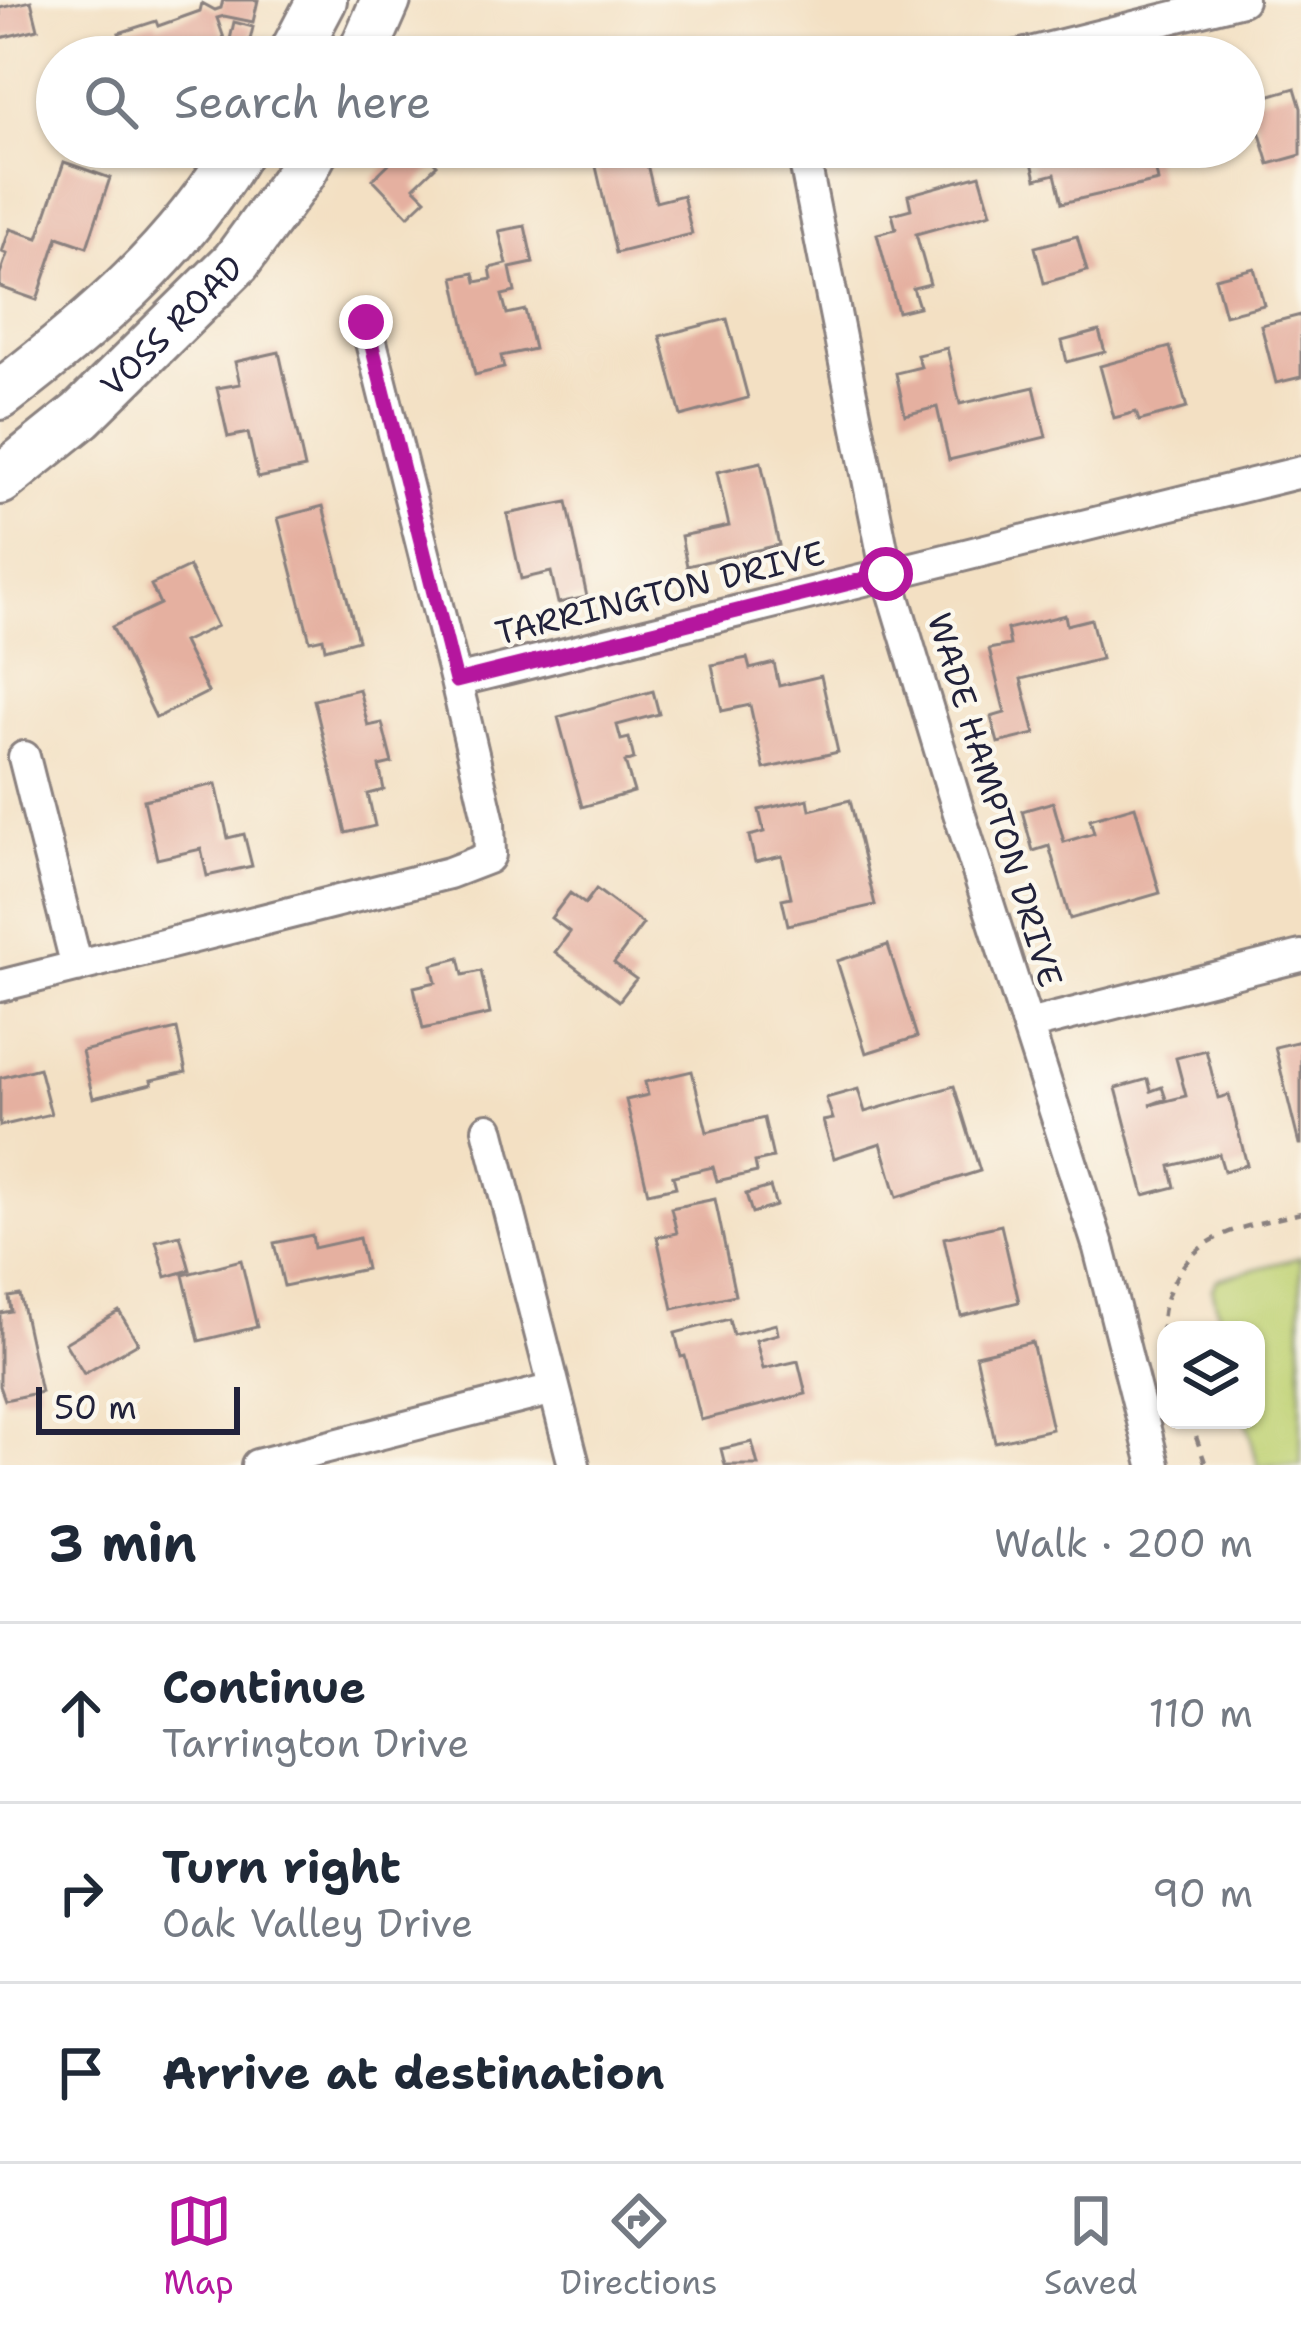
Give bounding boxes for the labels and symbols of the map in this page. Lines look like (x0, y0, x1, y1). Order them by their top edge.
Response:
street label: VOSS ROAD (90, 245, 253, 406)
route end (339, 295, 393, 349)
street label: TARRINGTON DRIVE (491, 530, 829, 656)
route start (859, 547, 913, 601)
street label: WADE HAMPTON DRIVE (917, 607, 1073, 993)
scale bar (36, 1381, 240, 1434)

